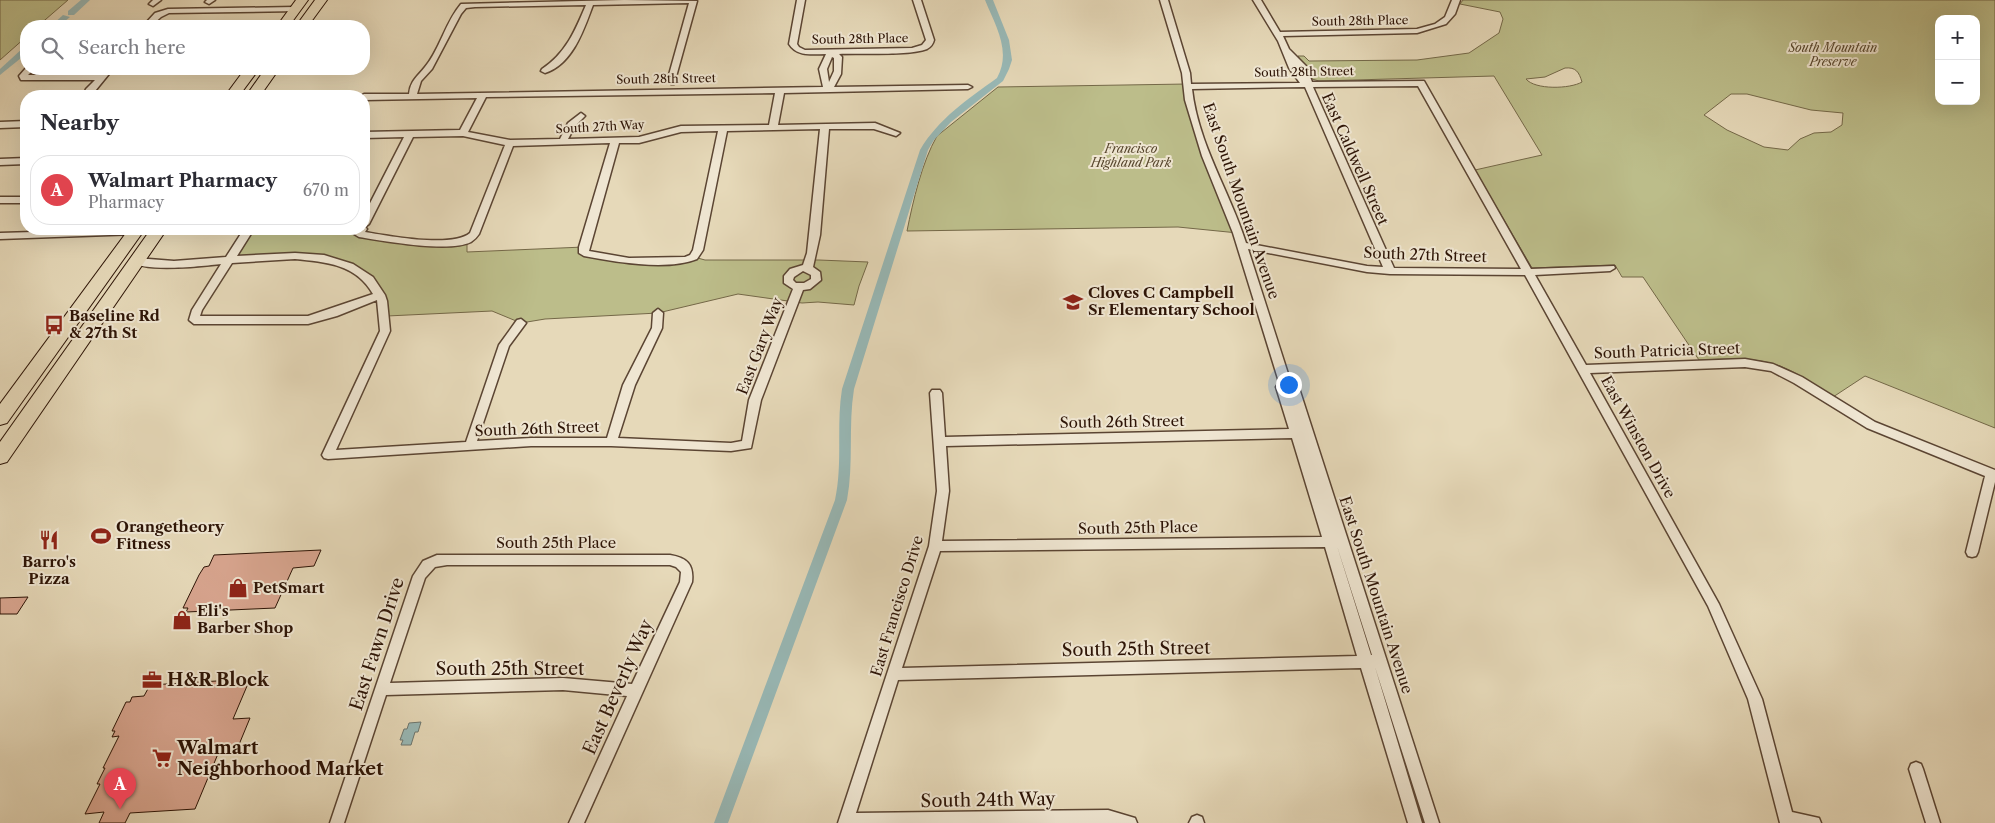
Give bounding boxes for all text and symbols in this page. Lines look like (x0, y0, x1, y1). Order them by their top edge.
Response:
street label: South 28th Place (1312, 12, 1409, 29)
map controls (1935, 15, 1980, 105)
button: + (1935, 15, 1980, 60)
search box (20, 20, 370, 75)
street label: South 28th Place (812, 30, 909, 47)
icon: search (38, 34, 66, 62)
text: Search here (78, 36, 186, 59)
park label: South Mountain Preserve (1788, 40, 1877, 69)
button: − (1935, 60, 1980, 105)
street label: South 28th Street (1254, 63, 1355, 80)
street label: South 28th Street (616, 70, 717, 87)
street label: East Caldwell Street (1318, 90, 1393, 228)
street label: East South Mountain Avenue (1199, 100, 1284, 302)
text: Nearby (40, 110, 119, 135)
street label: South 27th Way (555, 117, 645, 136)
park label: Francisco Highland Park (1090, 141, 1172, 170)
text: Walmart Pharmacy (88, 169, 277, 192)
text: A (51, 180, 63, 200)
text: 670 m (303, 180, 349, 200)
text: Pharmacy (88, 192, 164, 212)
street label: South 27th Street (1363, 243, 1488, 266)
place label: Cloves C Campbell Sr Elementary School (1088, 283, 1255, 319)
school or university icon: Cloves C Campbell Sr Elementary School (1062, 291, 1084, 313)
street label: East Gary Way (732, 294, 787, 397)
place label: Baseline Rd & 27th St (69, 306, 160, 342)
bus stop icon: Baseline Rd & 27th St (43, 314, 65, 336)
street label: South Patricia Street (1593, 338, 1741, 363)
your location (1276, 372, 1302, 398)
street label: East Winston Drive (1597, 372, 1680, 501)
street label: South 26th Street (1059, 411, 1185, 432)
street label: South 26th Street (474, 417, 600, 440)
street label: East South Mountain Avenue (1336, 494, 1417, 696)
place label: Orangetheory Fitness (116, 517, 225, 553)
street label: South 25th Place (1078, 517, 1198, 538)
sports icon: Orangetheory Fitness (90, 525, 112, 547)
restaurant icon: Barro's Pizza (38, 529, 60, 551)
street label: South 25th Place (496, 533, 616, 552)
street label: East Francisco Drive (866, 533, 927, 679)
place label: Barro's Pizza (22, 552, 76, 588)
street label: East Fawn Drive (345, 575, 409, 713)
shop icon: PetSmart (227, 577, 249, 599)
place label: PetSmart (253, 578, 325, 597)
place label: Eli's Barber Shop (197, 601, 293, 637)
shop icon: Eli's Barber Shop (171, 609, 193, 631)
street label: East Beverly Way (578, 615, 658, 758)
street label: South 25th Street (1061, 637, 1211, 661)
street label: South 25th Street (436, 658, 585, 680)
office icon: H&R Block (141, 669, 163, 691)
place label: H&R Block (167, 669, 270, 691)
place label: Walmart Neighborhood Market (176, 737, 384, 780)
supermarket icon: Walmart Neighborhood Market (151, 747, 173, 769)
pin: A (104, 768, 136, 809)
street label: South 24th Way (920, 788, 1057, 812)

